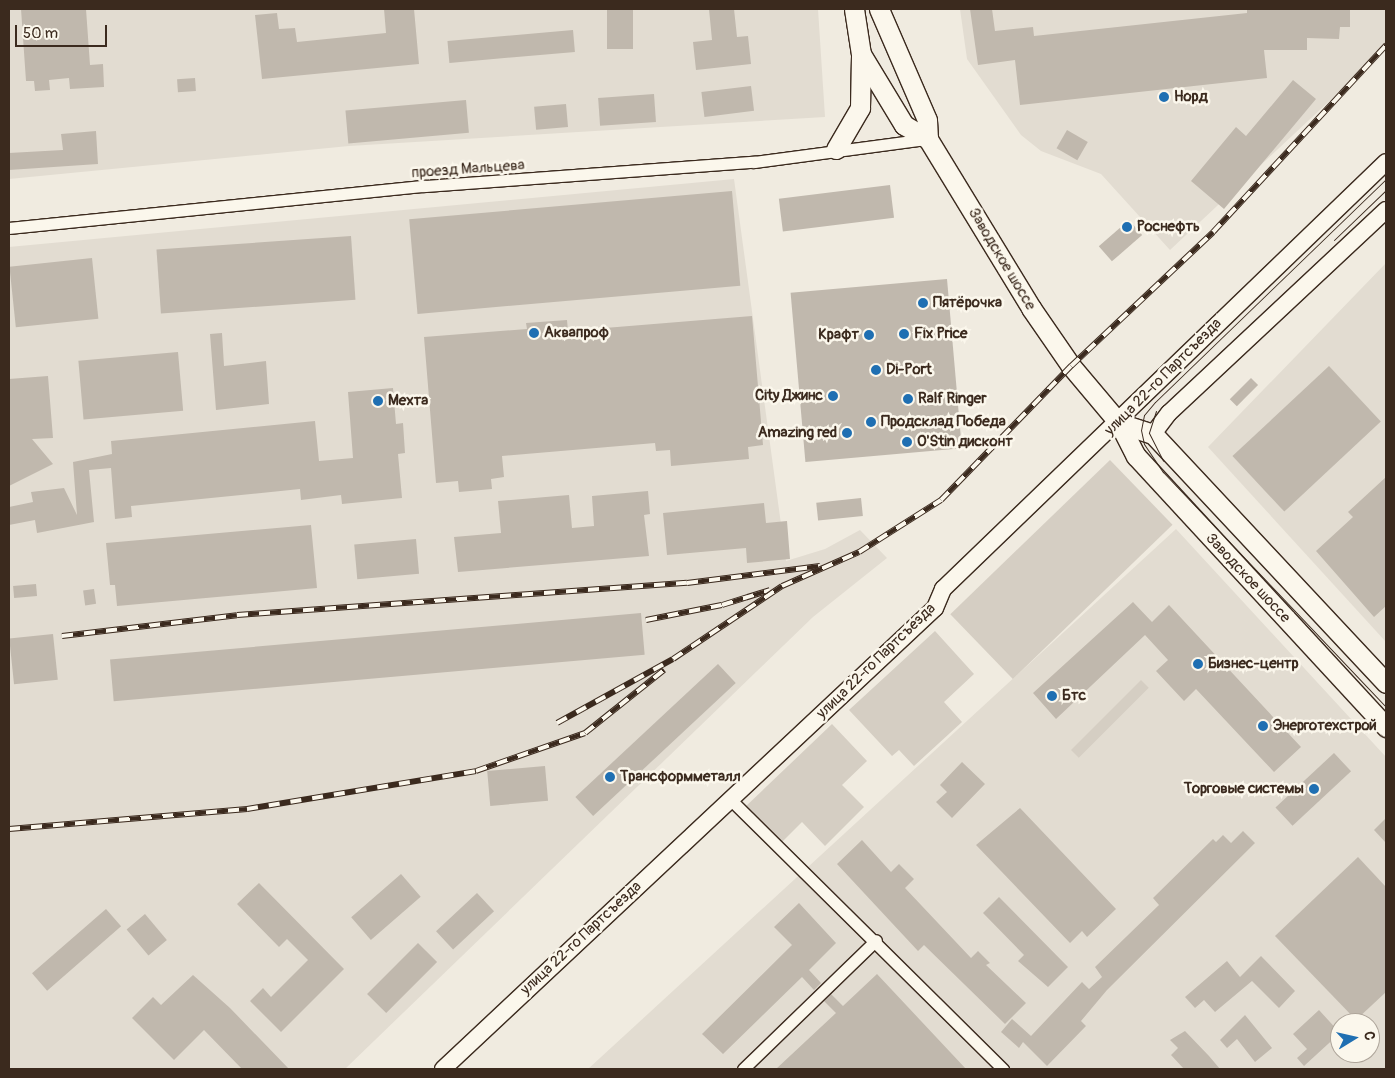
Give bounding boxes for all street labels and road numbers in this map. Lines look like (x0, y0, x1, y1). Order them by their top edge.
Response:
street label: проезд Мальцева (411, 156, 525, 182)
street label: Заводское шоссе (964, 205, 1040, 313)
street label: улица 22-го Партсъезда (1101, 315, 1225, 439)
street label: Заводское шоссе (1202, 530, 1294, 626)
street label: улица 22-го Партсъезда (813, 600, 939, 722)
street label: улица 22-го Партсъезда (517, 877, 645, 999)

